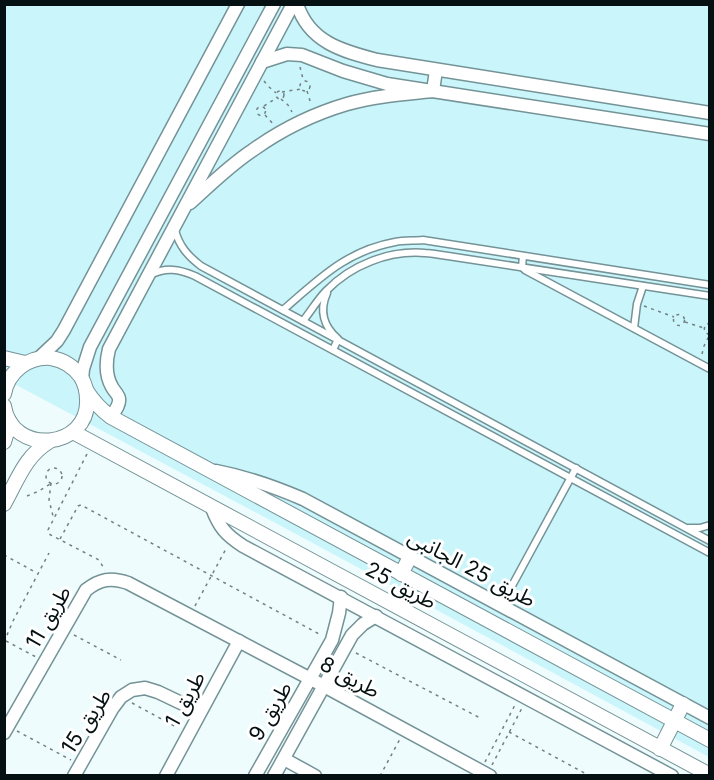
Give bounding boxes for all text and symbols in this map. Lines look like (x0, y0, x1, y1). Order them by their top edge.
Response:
street label: طريق 25 الجانبى (403, 524, 540, 613)
street label: طريق 25 (361, 556, 441, 615)
street label: طريق 11 (20, 581, 77, 653)
street label: طريق 8 (315, 651, 384, 704)
street label: طريق 1 (160, 667, 211, 732)
street label: طريق 9 (243, 677, 298, 746)
street label: طريق 15 (56, 684, 117, 759)

